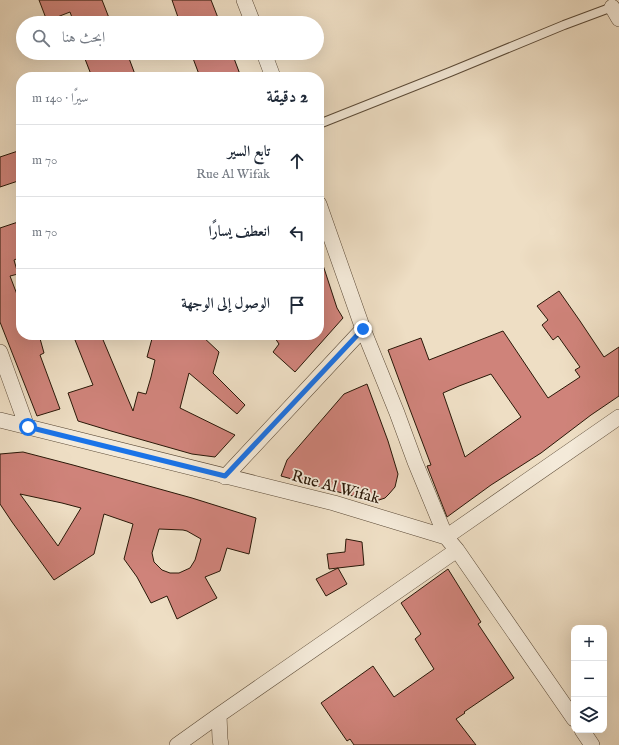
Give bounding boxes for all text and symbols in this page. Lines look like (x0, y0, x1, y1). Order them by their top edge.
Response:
search box (16, 16, 324, 60)
icon: search (30, 27, 52, 49)
text: ابحث هنا (62, 28, 105, 47)
text: 2 دقيقة (267, 87, 308, 108)
text: سيرًا · 140 m (32, 90, 88, 107)
text: تابع السير (228, 142, 270, 161)
icon: ahead (286, 150, 308, 172)
text: 70 m (32, 152, 57, 169)
text: Rue Al Wifak (196, 166, 270, 183)
text: انعطف يسارًا (208, 222, 270, 241)
icon: left (286, 222, 308, 244)
text: 70 m (32, 224, 57, 241)
text: الوصول إلى الوجهة (181, 294, 270, 313)
icon: arrive (286, 294, 308, 316)
route end (354, 320, 372, 338)
route start (19, 418, 37, 436)
street label: Rue Al Wifak (289, 467, 382, 509)
map controls (571, 625, 607, 733)
button: + (571, 625, 607, 661)
button: − (571, 661, 607, 697)
button: layers (571, 697, 607, 733)

